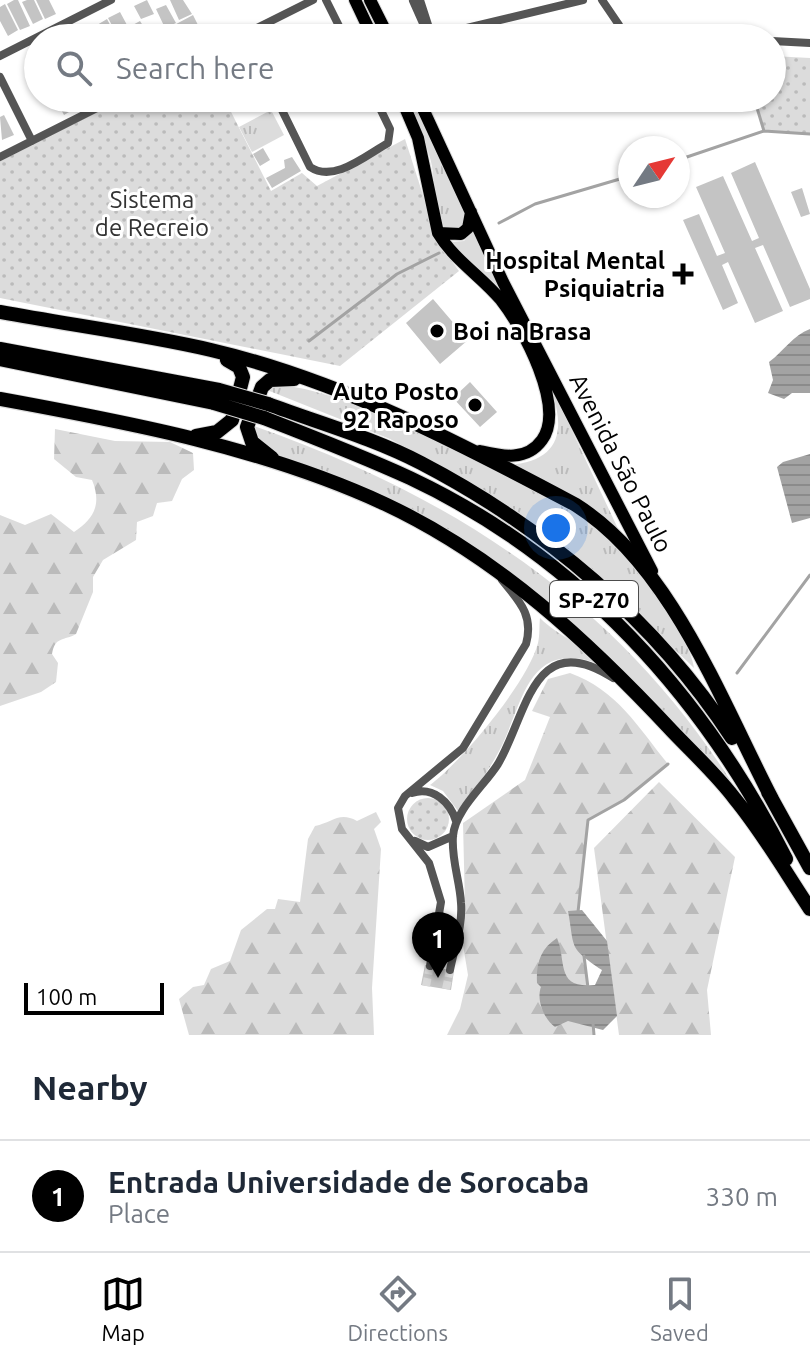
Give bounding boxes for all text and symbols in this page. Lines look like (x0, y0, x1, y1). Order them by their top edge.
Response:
search box (24, 24, 786, 112)
icon: search (52, 46, 96, 90)
text: Search here (116, 51, 275, 85)
north arrow (618, 136, 690, 208)
park label: Sistema de Recreio (95, 186, 209, 241)
place label: Hospital Mental Psiquiatria (485, 247, 665, 302)
marker: Hospital Mental Psiquiatria (672, 263, 694, 285)
place label: Boi na Brasa (453, 318, 591, 345)
marker: Boi na Brasa (428, 322, 446, 340)
street label: Avenida São Paulo (564, 369, 678, 557)
place label: Auto Posto 92 Raposo (333, 378, 459, 433)
marker: Auto Posto 92 Raposo (466, 396, 484, 414)
your location (536, 508, 576, 548)
road number: SP-270 (550, 581, 638, 617)
pin: 1 (412, 912, 464, 978)
scale bar (24, 979, 164, 1015)
text: 100 m (36, 984, 97, 1009)
text: Nearby (32, 1068, 147, 1106)
text: Entrada Universidade de Sorocaba (108, 1165, 589, 1199)
text: 1 (51, 1182, 65, 1211)
text: 330 m (706, 1182, 778, 1211)
text: Place (108, 1199, 170, 1228)
tab: Map (101, 1272, 145, 1345)
tab: Directions (347, 1272, 448, 1345)
tab: Saved (650, 1272, 709, 1345)

